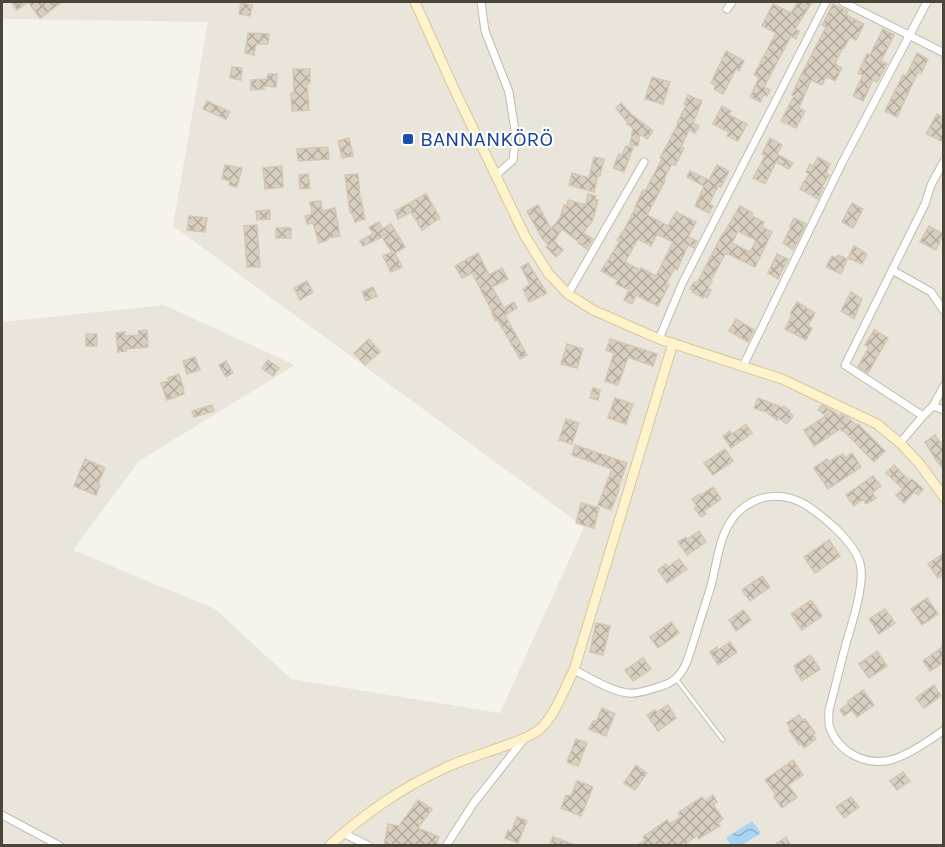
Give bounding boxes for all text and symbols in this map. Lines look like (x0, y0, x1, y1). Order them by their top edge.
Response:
place label: BANNANKÖRÖ (420, 127, 553, 151)
marker: BANNANKÖRÖ (401, 132, 415, 146)

